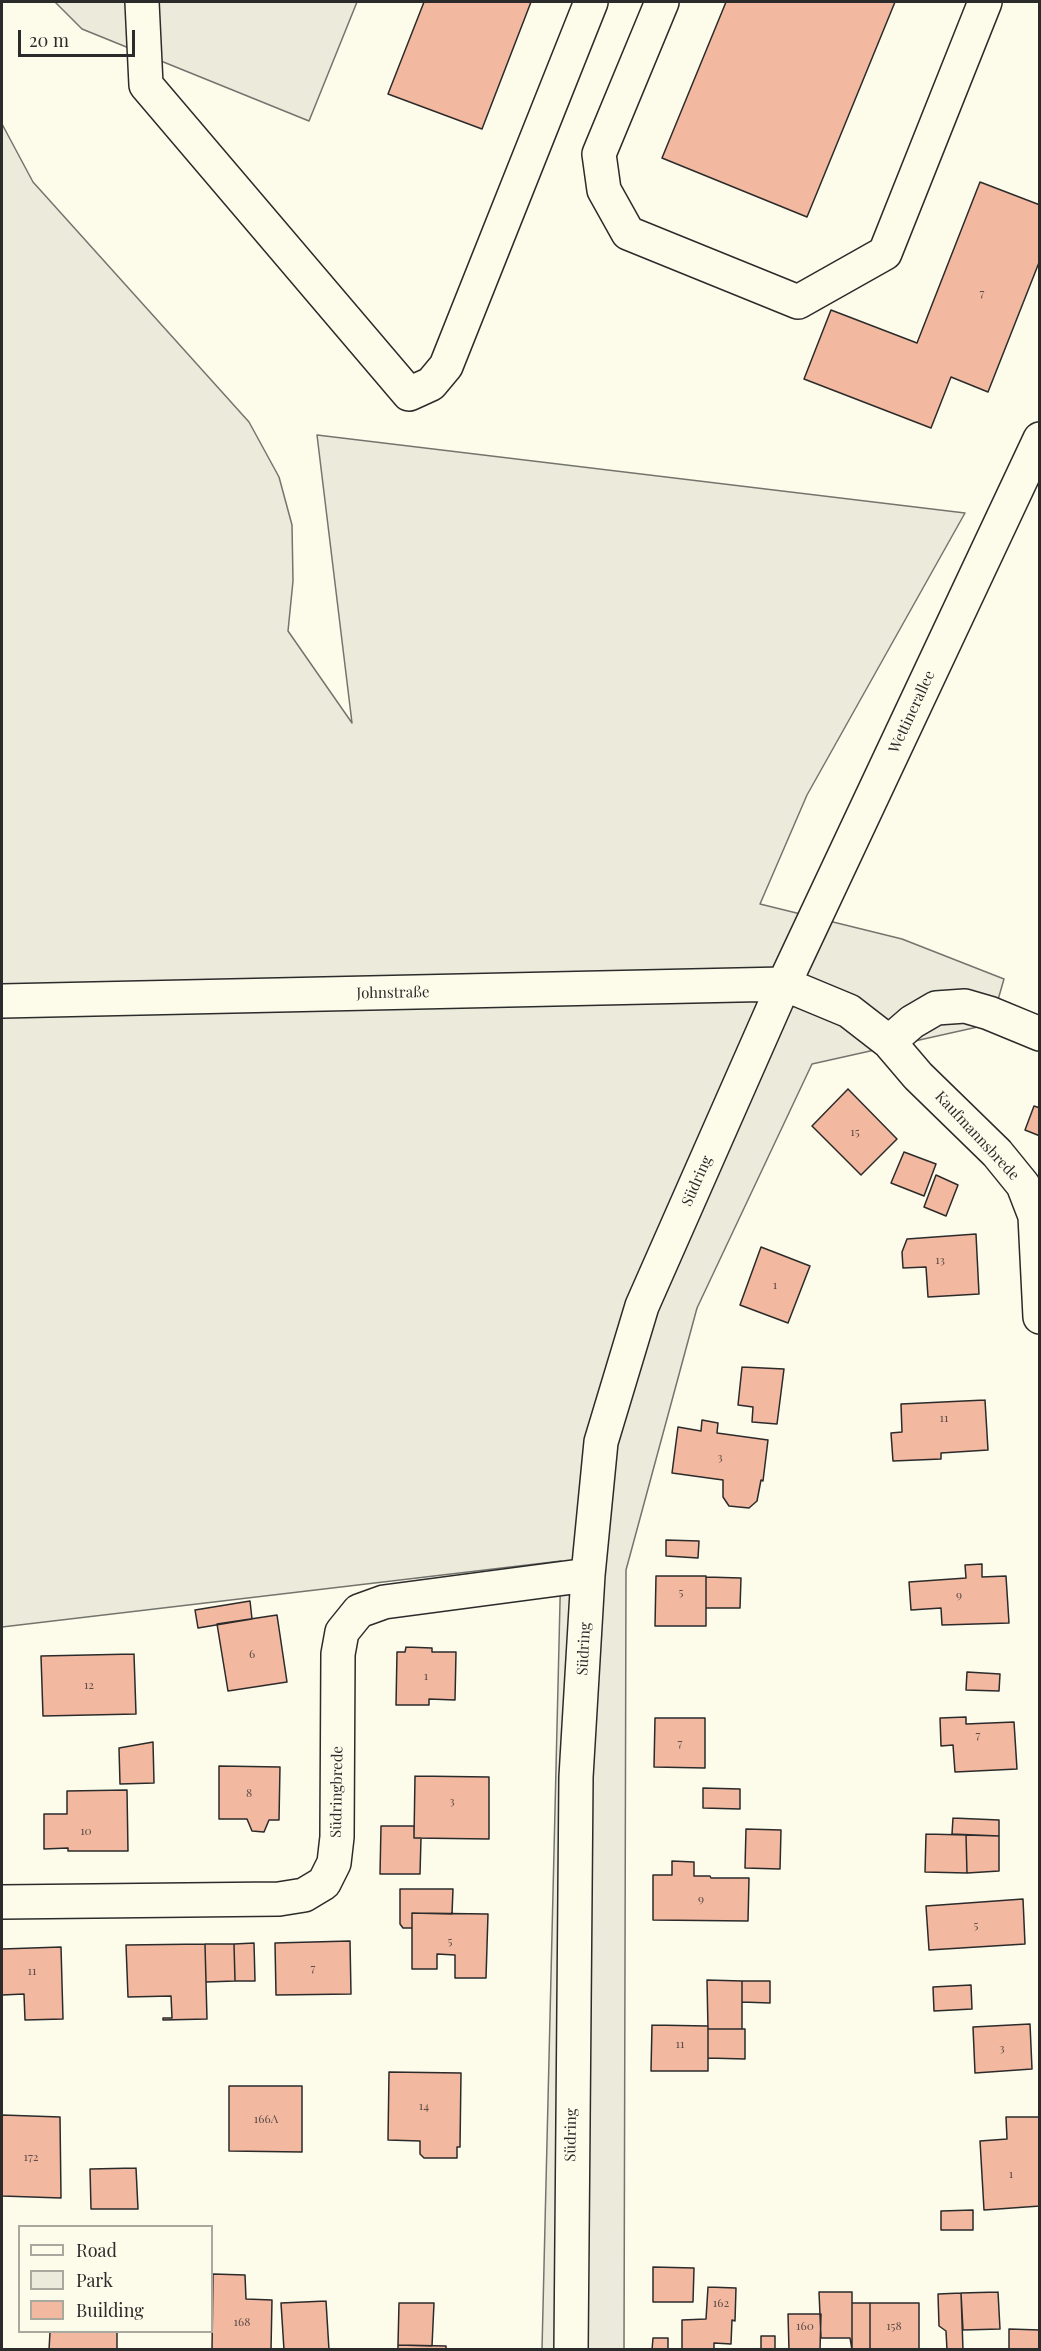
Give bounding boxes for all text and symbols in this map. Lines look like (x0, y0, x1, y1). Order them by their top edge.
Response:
scale bar (21, 18, 138, 56)
text: 20 m (29, 28, 69, 52)
house number: 7 (980, 286, 984, 300)
street label: Wettinerallee (885, 668, 939, 756)
street label: Johnstraße (356, 983, 430, 1003)
street label: Kaufmannsbrede (931, 1088, 1023, 1184)
house number: 15 (850, 1125, 860, 1139)
street label: Südring (678, 1153, 716, 1209)
house number: 13 (935, 1253, 945, 1267)
house number: 1 (773, 1278, 777, 1292)
house number: 11 (940, 1411, 948, 1425)
house number: 3 (717, 1450, 723, 1464)
house number: 5 (679, 1585, 683, 1599)
house number: 9 (956, 1588, 962, 1602)
street label: Südring (574, 1622, 594, 1676)
house number: 6 (249, 1647, 255, 1661)
house number: 1 (424, 1669, 428, 1683)
house number: 12 (84, 1678, 94, 1692)
house number: 7 (976, 1728, 980, 1742)
house number: 7 (678, 1736, 682, 1750)
street label: Südringbrede (327, 1746, 347, 1838)
house number: 8 (246, 1786, 252, 1800)
house number: 3 (449, 1794, 455, 1808)
house number: 10 (80, 1824, 92, 1838)
house number: 9 (698, 1892, 704, 1906)
house number: 5 (974, 1918, 978, 1932)
house number: 5 (448, 1934, 452, 1948)
house number: 7 (311, 1961, 315, 1975)
house number: 11 (28, 1964, 36, 1978)
house number: 11 (676, 2037, 684, 2051)
house number: 3 (999, 2041, 1005, 2055)
house number: 14 (419, 2099, 429, 2113)
street label: Südring (562, 2108, 580, 2162)
house number: 166A (254, 2112, 278, 2126)
house number: 172 (23, 2150, 39, 2164)
house number: 1 (1009, 2167, 1013, 2181)
legend (18, 2225, 213, 2333)
text: Road (76, 2238, 117, 2262)
text: Park (76, 2268, 113, 2292)
house number: 162 (713, 2296, 729, 2310)
text: Building (76, 2298, 144, 2322)
house number: 168 (234, 2315, 250, 2329)
house number: 160 (796, 2319, 814, 2333)
house number: 158 (886, 2319, 902, 2333)

